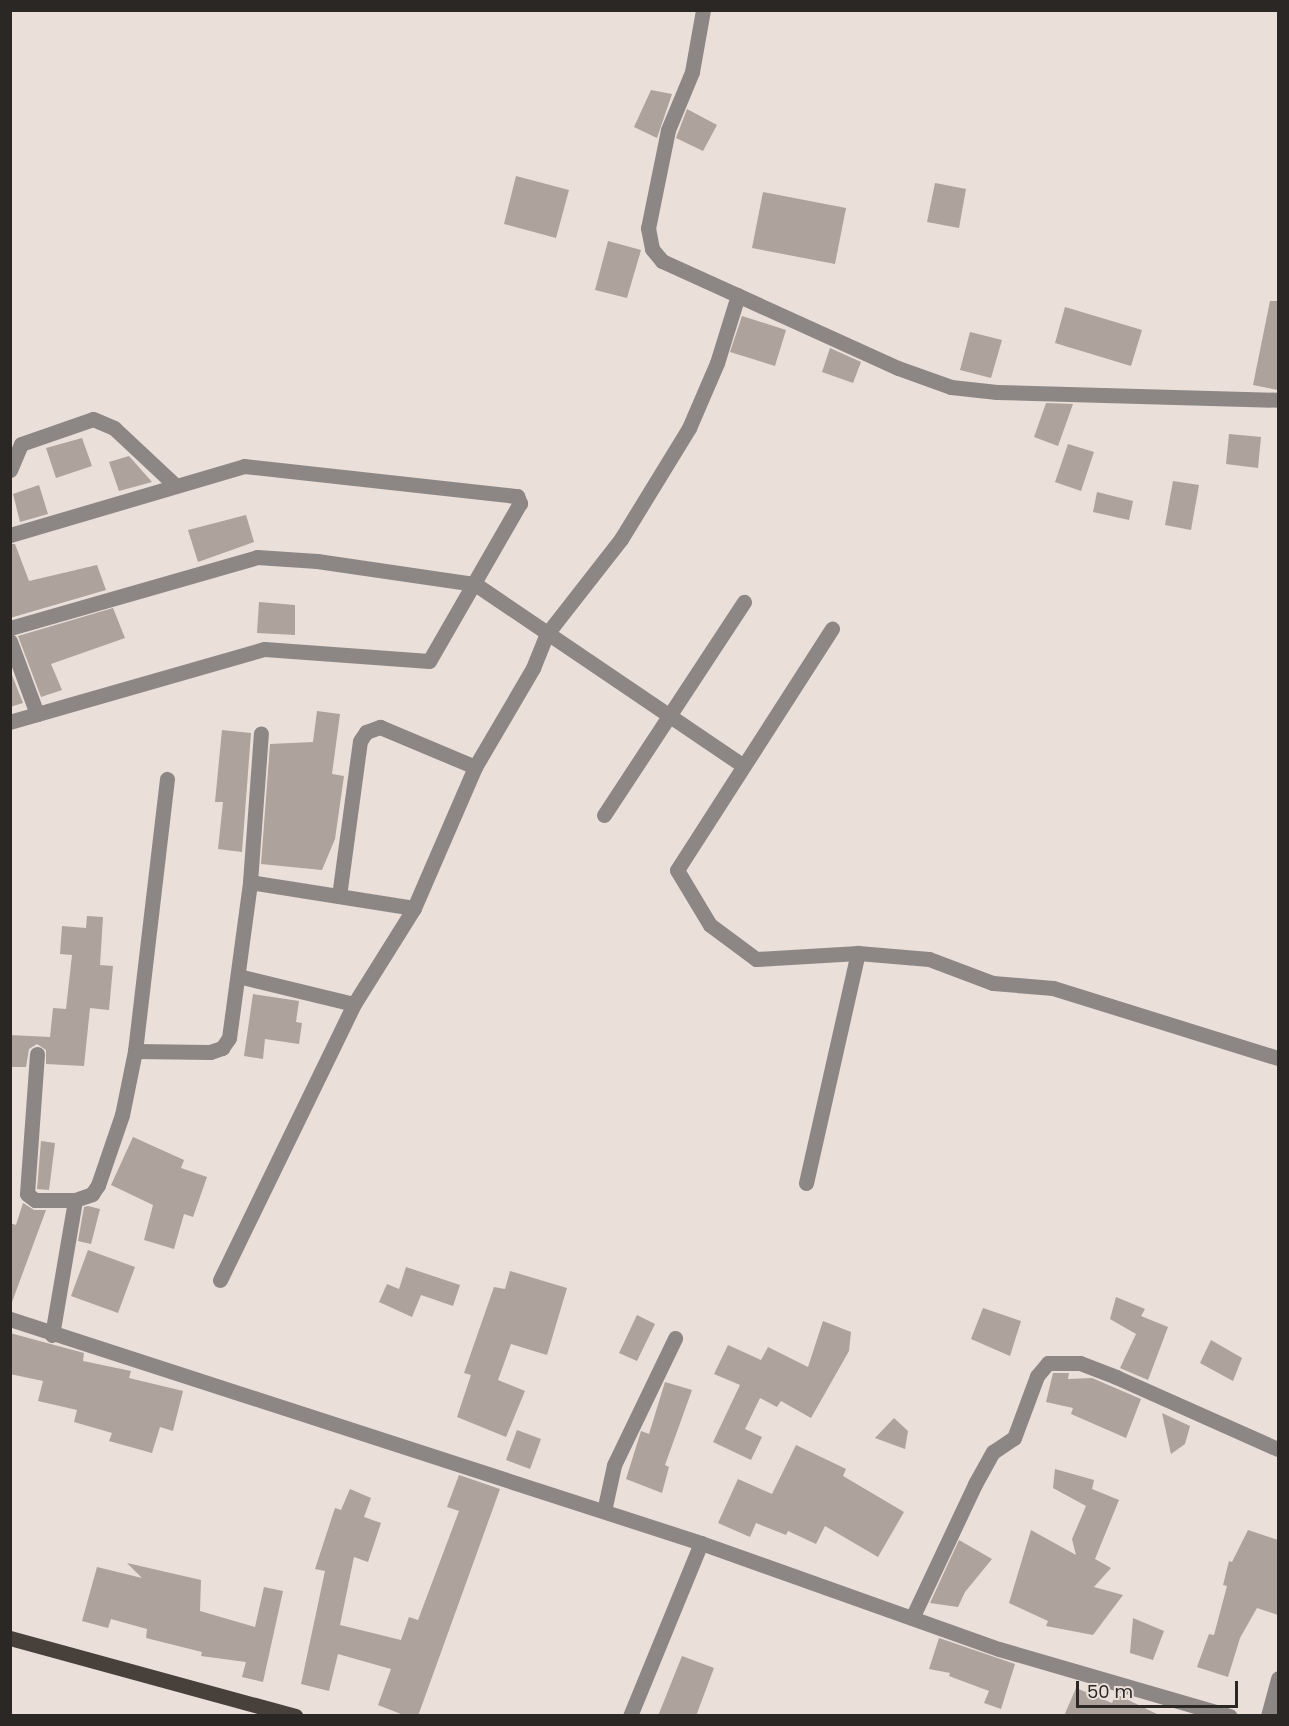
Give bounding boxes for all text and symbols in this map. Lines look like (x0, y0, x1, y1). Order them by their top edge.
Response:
scale bar (1079, 1669, 1241, 1707)
text: 50 m (1087, 1679, 1133, 1704)

